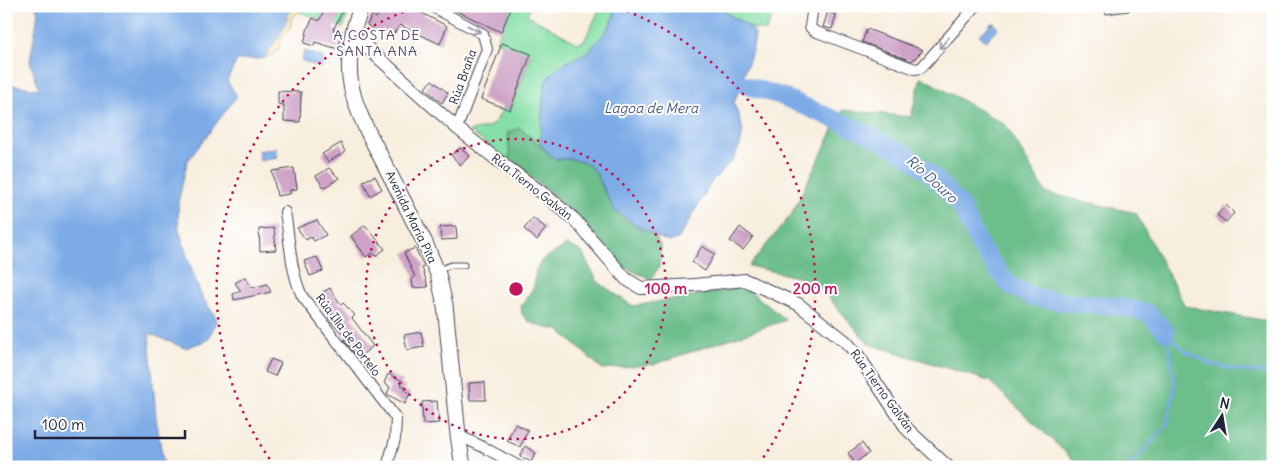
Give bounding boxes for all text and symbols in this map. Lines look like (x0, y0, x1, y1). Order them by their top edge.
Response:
one-way arrow (466, 25, 481, 34)
district label: A COSTA DE SANTA ANA (333, 26, 421, 60)
one-way arrow (938, 36, 949, 49)
street label: Rúa Braña (446, 47, 479, 106)
water label: Lagoa de Mera (604, 99, 699, 117)
street label: Rúa Tierno Galván (489, 150, 576, 223)
water label: Río Douro (903, 151, 962, 207)
street label: Avenida María Pita (383, 168, 440, 266)
text: 100 m (645, 279, 687, 298)
text: 200 m (793, 279, 837, 298)
centre of rings (507, 280, 525, 298)
street label: Rúa Illa de Portelo (313, 291, 384, 379)
street label: Rúa Tierno Galván (847, 346, 918, 435)
north arrow (1196, 390, 1246, 440)
text: N (1218, 393, 1231, 413)
scale bar (35, 408, 185, 440)
text: 100 m (42, 415, 84, 434)

